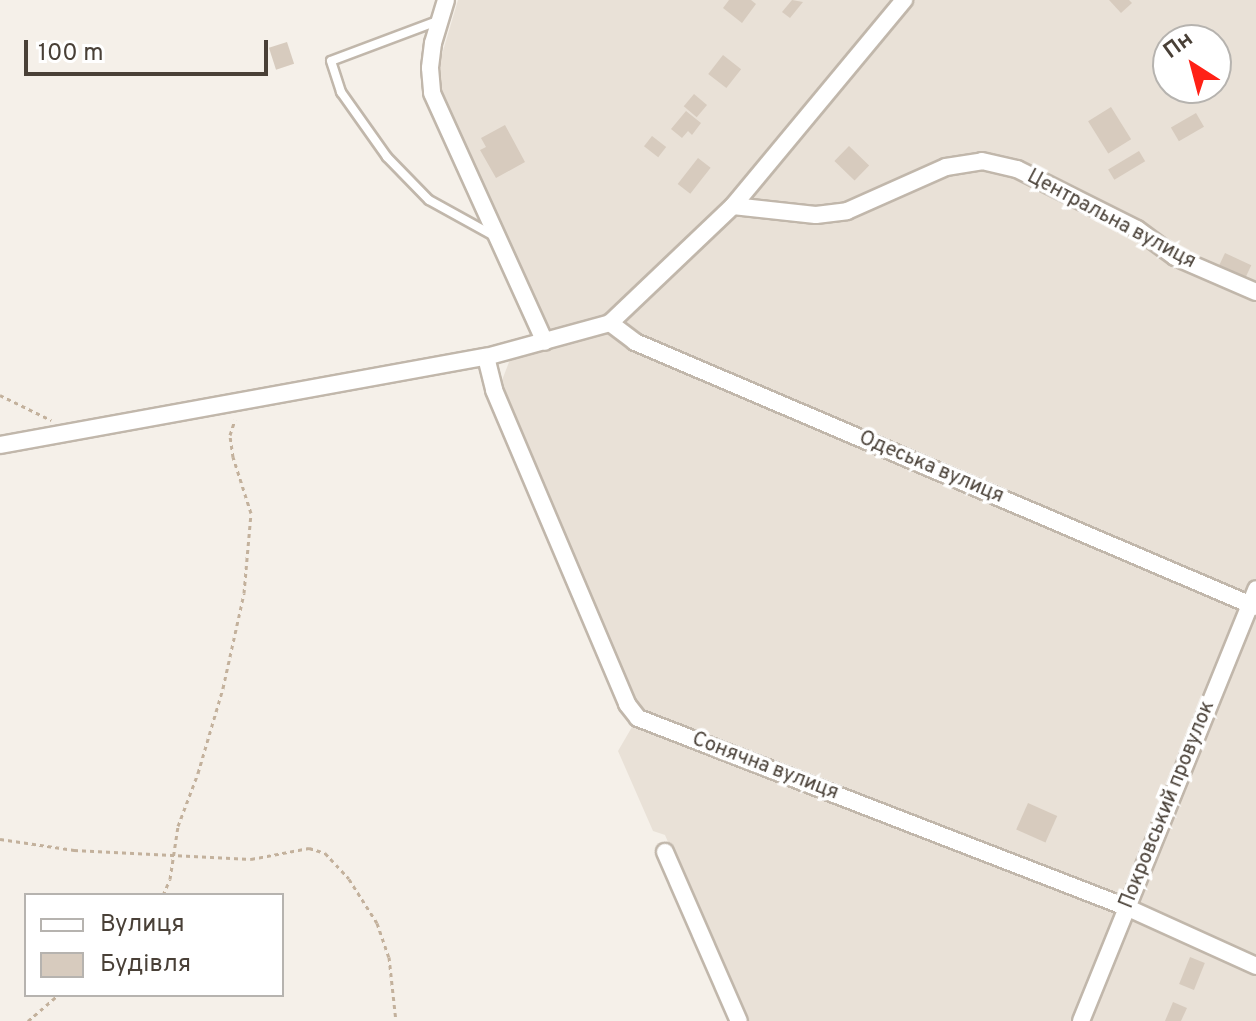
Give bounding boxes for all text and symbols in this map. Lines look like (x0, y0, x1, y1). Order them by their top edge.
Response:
scale bar (28, 24, 272, 74)
north arrow (1152, 24, 1232, 104)
text: Пн (1159, 26, 1199, 65)
text: 100 m (38, 39, 104, 69)
street label: Центральна вулиця (1023, 165, 1199, 275)
street label: Одеська вулиця (855, 427, 1007, 509)
street label: Покровський провулок (1115, 698, 1221, 912)
street label: Сонячна вулиця (688, 728, 842, 806)
legend (24, 893, 284, 997)
text: Вулиця (100, 910, 184, 940)
text: Будівля (100, 950, 191, 980)

